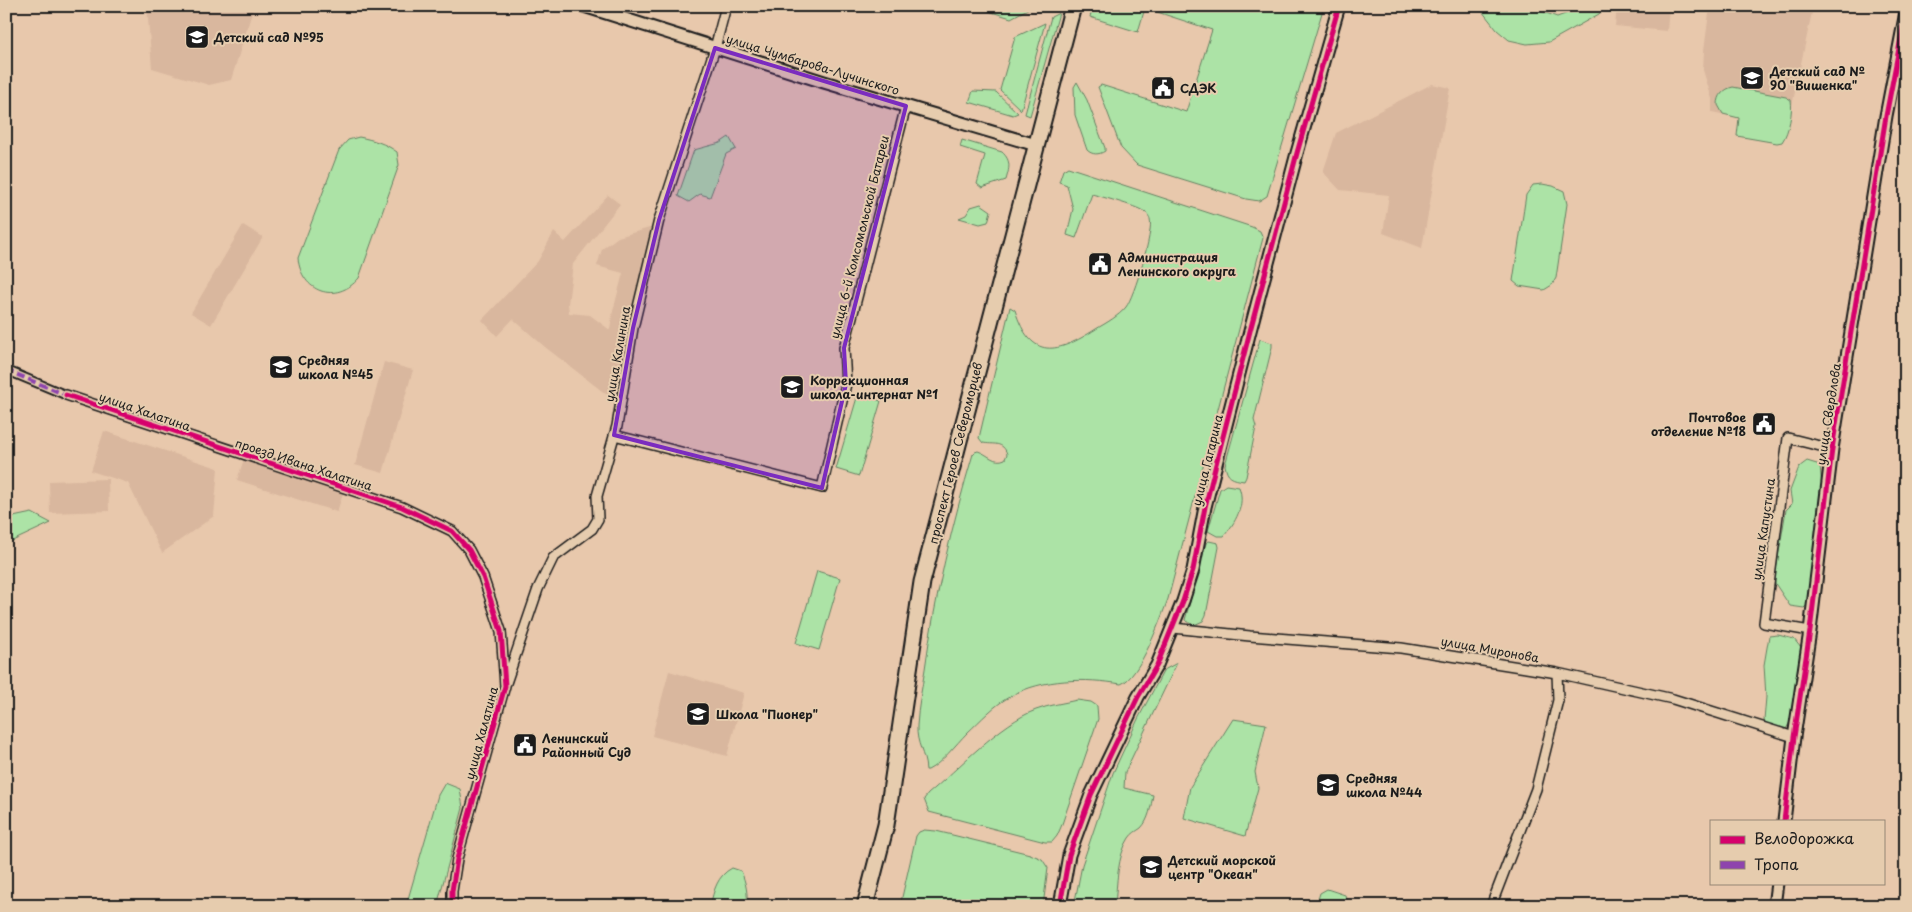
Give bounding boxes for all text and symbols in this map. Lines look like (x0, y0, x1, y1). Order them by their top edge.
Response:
school or university icon: Детский сад №95 (184, 24, 210, 50)
place label: Детский сад №95 (213, 28, 324, 46)
street label: улица Чумбарова-Лучинского (724, 29, 902, 99)
place label: Детский сад № 90 "Вишенка" (1769, 62, 1865, 94)
school or university icon: Детский сад № 90 "Вишенка" (1739, 65, 1765, 91)
public building icon: СДЭК (1150, 75, 1176, 101)
place label: СДЭК (1180, 79, 1216, 97)
street label: улица 6-й Комсомольской Батареи (825, 134, 893, 340)
place label: Администрация Ленинского округа (1118, 248, 1236, 280)
public building icon: Администрация Ленинского округа (1087, 251, 1113, 277)
street label: улица Калинина (600, 304, 634, 403)
place label: Средняя школа №45 (298, 351, 374, 383)
school or university icon: Средняя школа №45 (268, 354, 294, 380)
street label: проспект Героев Североморцев (924, 360, 986, 546)
street label: улица Свердлова (1811, 361, 1845, 466)
place label: Коррекционная школа-интернат №1 (810, 371, 938, 403)
school or university icon: Коррекционная школа-интернат №1 (779, 374, 805, 400)
street label: улица Халатина (97, 387, 194, 435)
place label: Почтовое отделение №18 (1651, 408, 1746, 440)
public building icon: Почтовое отделение №18 (1751, 411, 1777, 437)
street label: улица Гагарина (1187, 412, 1227, 508)
street label: проезд Ивана Халатина (233, 433, 375, 495)
street label: улица Капустина (1747, 476, 1779, 581)
street label: улица Миронова (1439, 632, 1541, 667)
street label: улица Халатина (460, 684, 502, 782)
school or university icon: Школа "Пионер" (685, 701, 711, 727)
place label: Школа "Пионер" (716, 705, 818, 723)
place label: Ленинский Районный Суд (542, 729, 631, 761)
public building icon: Ленинский Районный Суд (512, 732, 538, 758)
place label: Средняя школа №44 (1346, 769, 1422, 801)
school or university icon: Средняя школа №44 (1315, 772, 1341, 798)
legend (1710, 820, 1884, 884)
text: Велодорожка (1754, 826, 1855, 849)
place label: Детский морской центр "Океан" (1167, 851, 1276, 883)
text: Тропа (1754, 852, 1799, 875)
school or university icon: Детский морской центр "Океан" (1138, 854, 1164, 880)

